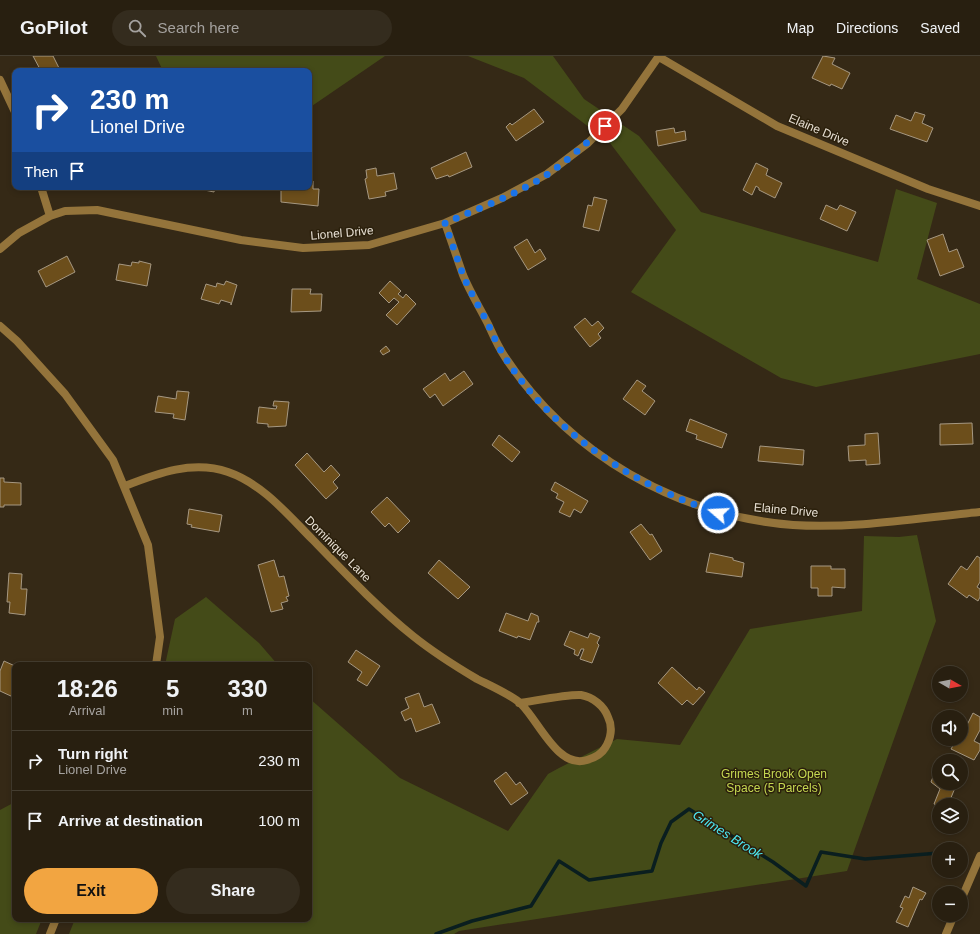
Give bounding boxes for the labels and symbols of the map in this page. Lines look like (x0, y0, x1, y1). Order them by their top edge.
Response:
pin (588, 109, 622, 143)
street label: Elaine Drive (786, 111, 852, 149)
street label: Lionel Drive (310, 223, 374, 243)
position arrow (697, 492, 739, 534)
street label: Elaine Drive (753, 500, 819, 520)
street label: Dominique Lane (302, 513, 374, 585)
north arrow (932, 666, 968, 702)
park label: Grimes Brook Open Space (5 Parcels) (721, 767, 827, 795)
water label: Grimes Brook (690, 807, 767, 863)

